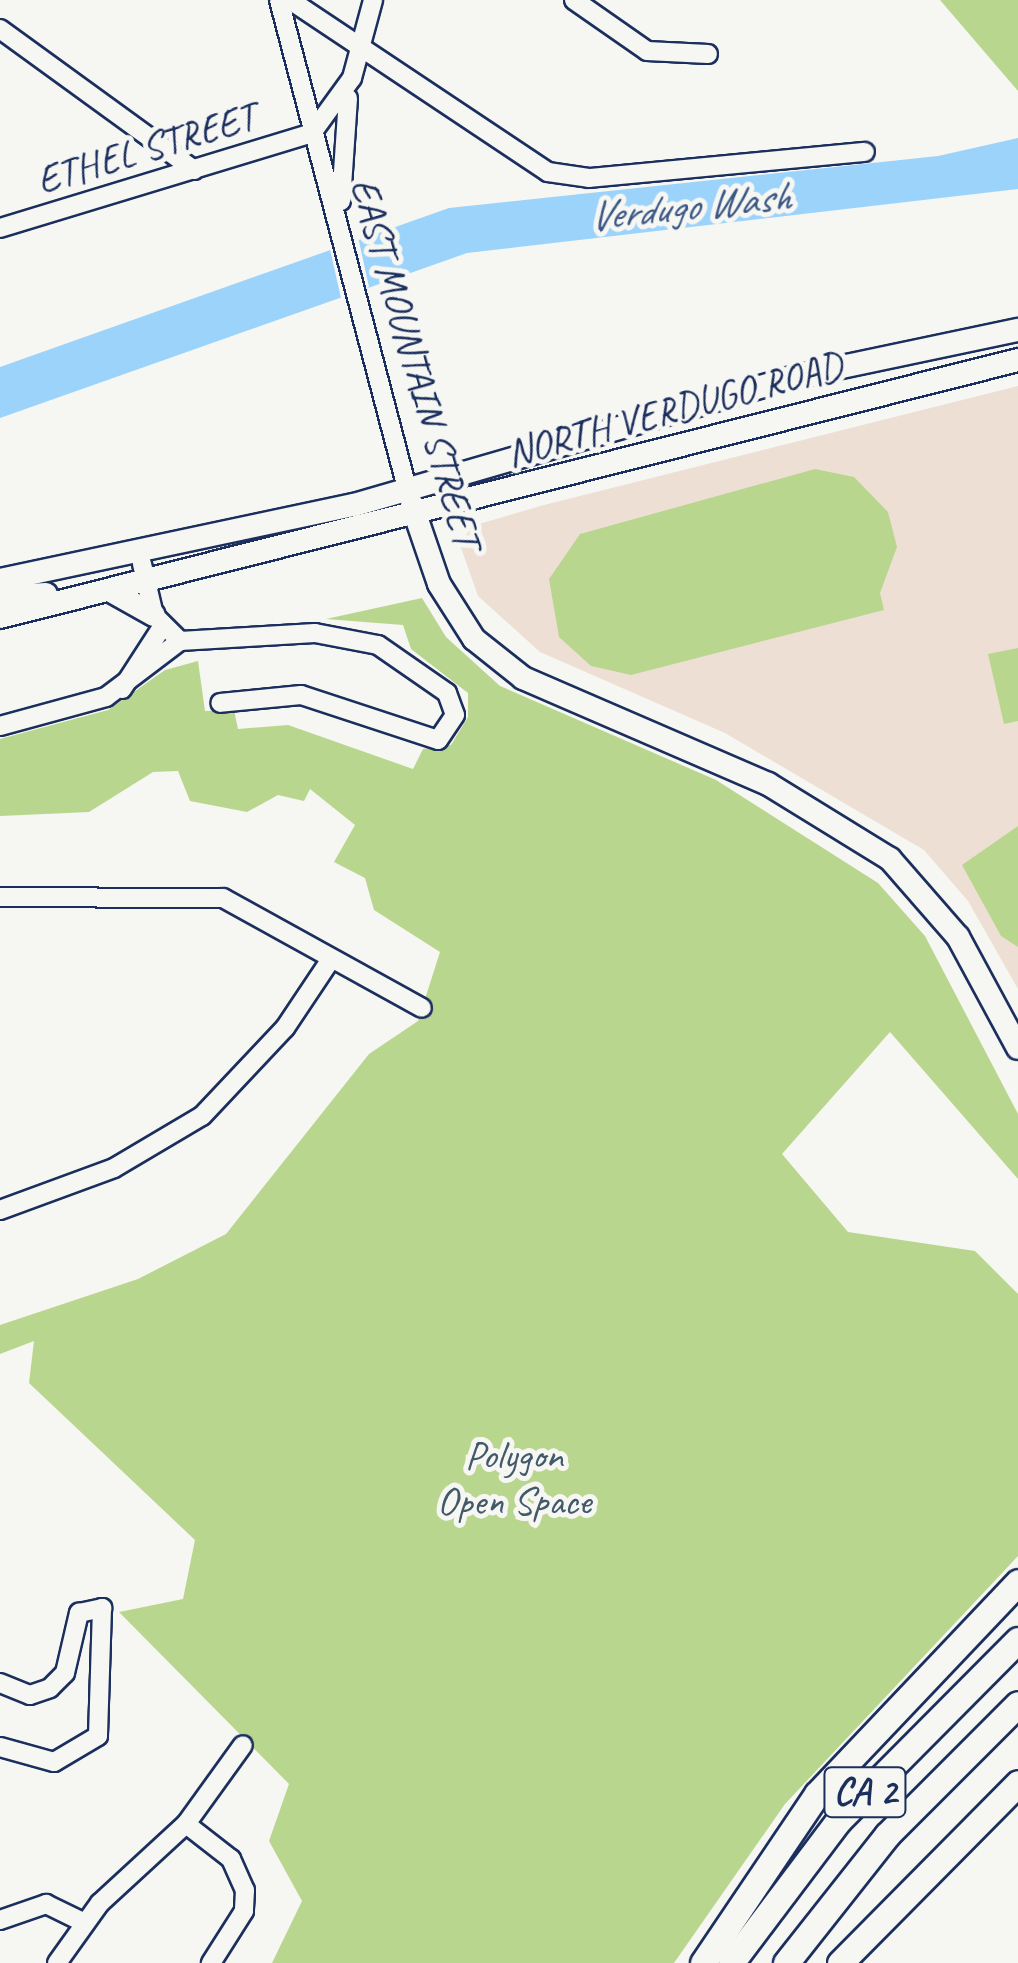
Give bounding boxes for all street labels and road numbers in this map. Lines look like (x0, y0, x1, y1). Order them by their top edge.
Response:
street label: ETHEL STREET (30, 92, 262, 204)
street label: EAST MOUNTAIN STREET (340, 172, 492, 554)
street label: NORTH VERDUGO ROAD (499, 341, 849, 477)
road number: CA 2 (822, 1759, 908, 1825)

